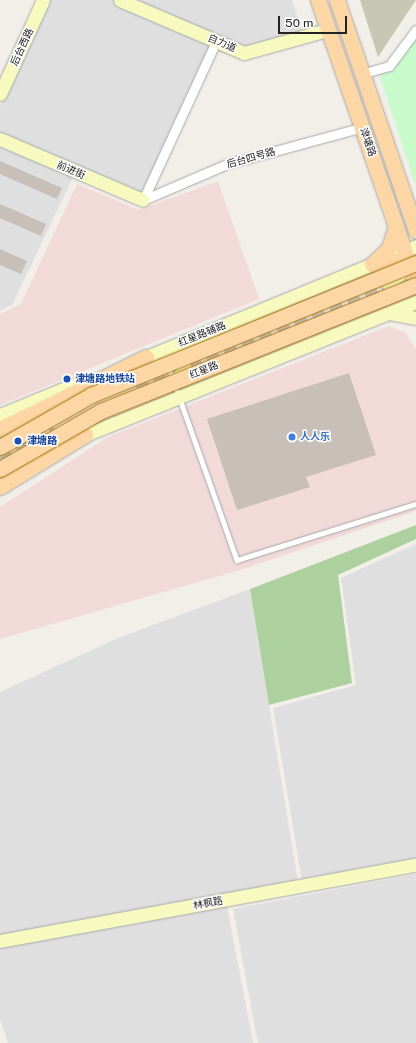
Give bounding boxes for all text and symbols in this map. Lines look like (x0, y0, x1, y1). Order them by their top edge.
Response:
scale bar (280, 8, 349, 34)
text: 50 m (285, 16, 313, 30)
street label: 后台西路 (8, 26, 36, 68)
street label: 自力道 (206, 32, 238, 54)
street label: 津塘路 (357, 126, 379, 158)
street label: 后台四号路 (225, 145, 277, 171)
street label: 前进街 (55, 159, 87, 181)
street label: 红星路辅路 (177, 319, 227, 349)
street label: 红星路 (188, 359, 220, 381)
place label: 津塘路地铁站 (75, 373, 135, 385)
marker: 津塘路地铁站 (62, 374, 72, 384)
place label: 人人乐 (300, 431, 330, 443)
marker: 人人乐 (287, 432, 297, 442)
marker: 津塘路 (12, 435, 24, 447)
place label: 津塘路 (27, 435, 57, 447)
street label: 林枫路 (192, 894, 224, 912)

